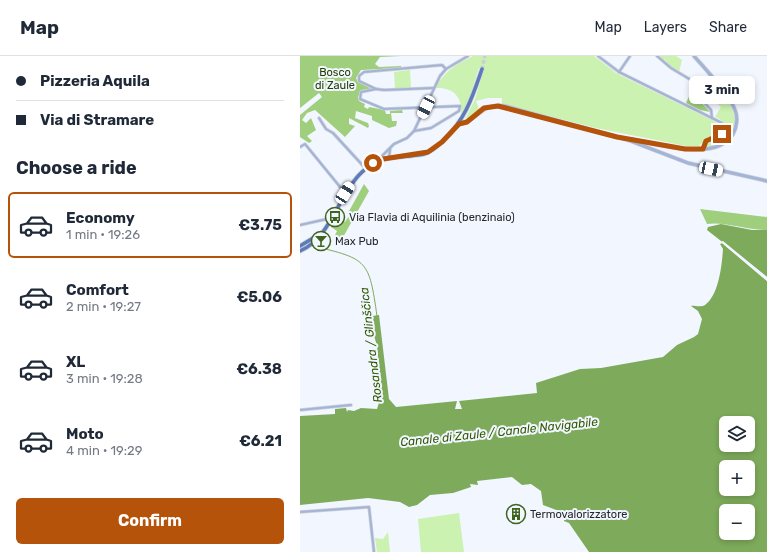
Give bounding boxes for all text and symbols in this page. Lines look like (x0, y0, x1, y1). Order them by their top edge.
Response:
text: Map (20, 16, 59, 39)
text: Map (595, 19, 622, 36)
text: Layers (644, 19, 687, 36)
text: Share (709, 19, 747, 36)
park label: Bosco di Zaule (315, 66, 355, 92)
text: Pizzeria Aquila (40, 72, 150, 90)
callout: 3 min (689, 76, 755, 104)
text: 3 min (704, 82, 740, 97)
car (415, 94, 437, 120)
text: Via di Stramare (40, 111, 154, 129)
route end (713, 125, 731, 143)
route start (364, 154, 382, 172)
text: Choose a ride (16, 157, 137, 179)
car (698, 161, 724, 177)
car (333, 180, 357, 206)
bus stop icon: Via Flavia di Aquilinia (benzinaio) (324, 206, 346, 228)
icon: car (18, 207, 54, 243)
text: Economy (66, 209, 135, 227)
place label: Via Flavia di Aquilinia (benzinaio) (349, 211, 515, 224)
text: €3.75 (238, 216, 282, 234)
text: 1 min · 19:26 (66, 227, 140, 242)
bar icon: Max Pub (310, 230, 332, 252)
place label: Max Pub (335, 235, 379, 248)
icon: car (18, 279, 54, 315)
text: Comfort (66, 281, 129, 299)
water label: Rosandra / Glinščica (357, 286, 385, 404)
text: €5.06 (236, 288, 282, 306)
text: 2 min · 19:27 (66, 299, 141, 314)
icon: car (18, 351, 54, 387)
text: XL (66, 353, 85, 371)
text: €6.38 (236, 360, 282, 378)
text: 3 min · 19:28 (66, 371, 143, 386)
water label: Canale di Zaule / Canale Navigabile (400, 415, 599, 449)
map controls (719, 416, 755, 540)
button: layers (719, 416, 755, 452)
icon: car (18, 423, 54, 459)
text: Moto (66, 425, 104, 443)
text: €6.21 (239, 432, 282, 450)
text: 4 min · 19:29 (66, 443, 142, 458)
button: + (719, 460, 755, 496)
button: Confirm (16, 498, 284, 544)
building icon: Termovalorizzatore (505, 503, 527, 525)
button: − (719, 504, 755, 540)
place label: Termovalorizzatore (530, 508, 627, 521)

